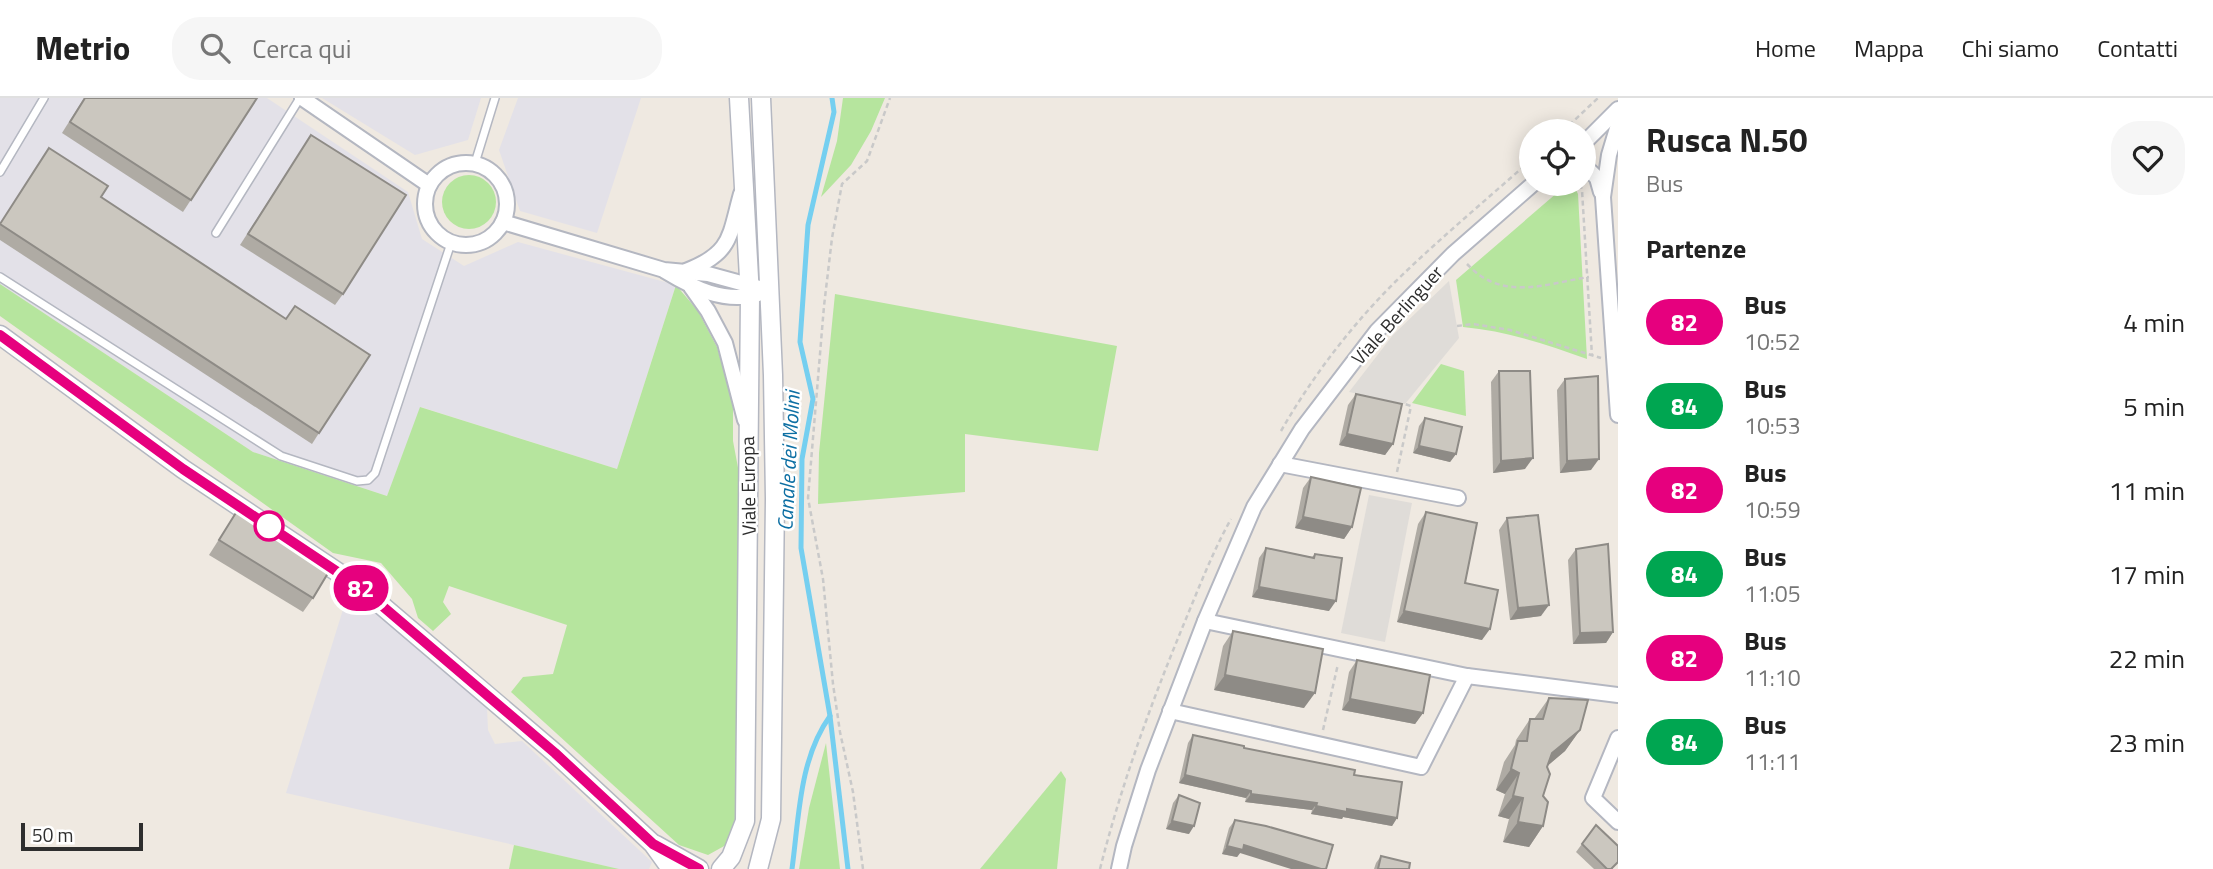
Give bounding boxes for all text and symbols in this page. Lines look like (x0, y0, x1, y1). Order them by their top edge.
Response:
search box (172, 17, 662, 80)
text: Metrio (35, 23, 130, 73)
icon: search (196, 29, 234, 67)
text: Cerca qui (252, 29, 351, 68)
text: Home (1755, 30, 1816, 66)
text: Mappa (1854, 30, 1923, 66)
text: Chi siamo (1961, 30, 2059, 66)
text: Contatti (2097, 30, 2178, 66)
text: Rusca N.50 (1646, 115, 1807, 165)
map controls (1519, 119, 1596, 196)
button: locate (1519, 119, 1596, 196)
button: heart (2111, 121, 2185, 195)
text: Bus (1646, 166, 1683, 201)
text: Partenze (1646, 229, 1746, 268)
street label: Viale Berlinguer (1344, 258, 1450, 371)
text: Bus (1744, 285, 1786, 324)
text: 4 min (2123, 303, 2185, 342)
text: 82 (1671, 304, 1698, 340)
text: 10:52 (1744, 324, 1801, 359)
text: Bus (1744, 369, 1786, 408)
water label: Canale dei Molini (768, 387, 808, 532)
text: 5 min (2123, 387, 2185, 426)
text: 84 (1671, 388, 1698, 424)
text: 10:53 (1744, 408, 1801, 443)
street label: Viale Europa (732, 436, 763, 536)
text: Bus (1744, 453, 1786, 492)
text: 11 min (2109, 471, 2185, 510)
text: 82 (1671, 472, 1698, 508)
text: 10:59 (1744, 492, 1801, 527)
unlabelled marker (254, 511, 284, 541)
text: Bus (1744, 537, 1786, 576)
text: 17 min (2109, 555, 2185, 594)
text: 84 (1671, 556, 1698, 592)
line badge: 82 (330, 565, 392, 611)
text: 82 (348, 570, 374, 606)
text: 11:05 (1744, 576, 1801, 611)
text: Bus (1744, 621, 1786, 660)
text: 22 min (2109, 639, 2185, 678)
text: 82 (1671, 640, 1698, 676)
text: 11:10 (1744, 660, 1801, 695)
text: Bus (1744, 705, 1786, 744)
text: 23 min (2109, 723, 2185, 762)
text: 84 (1671, 724, 1698, 760)
text: 11:11 (1744, 744, 1801, 779)
scale bar (21, 820, 144, 852)
text: 50 m (32, 820, 73, 849)

